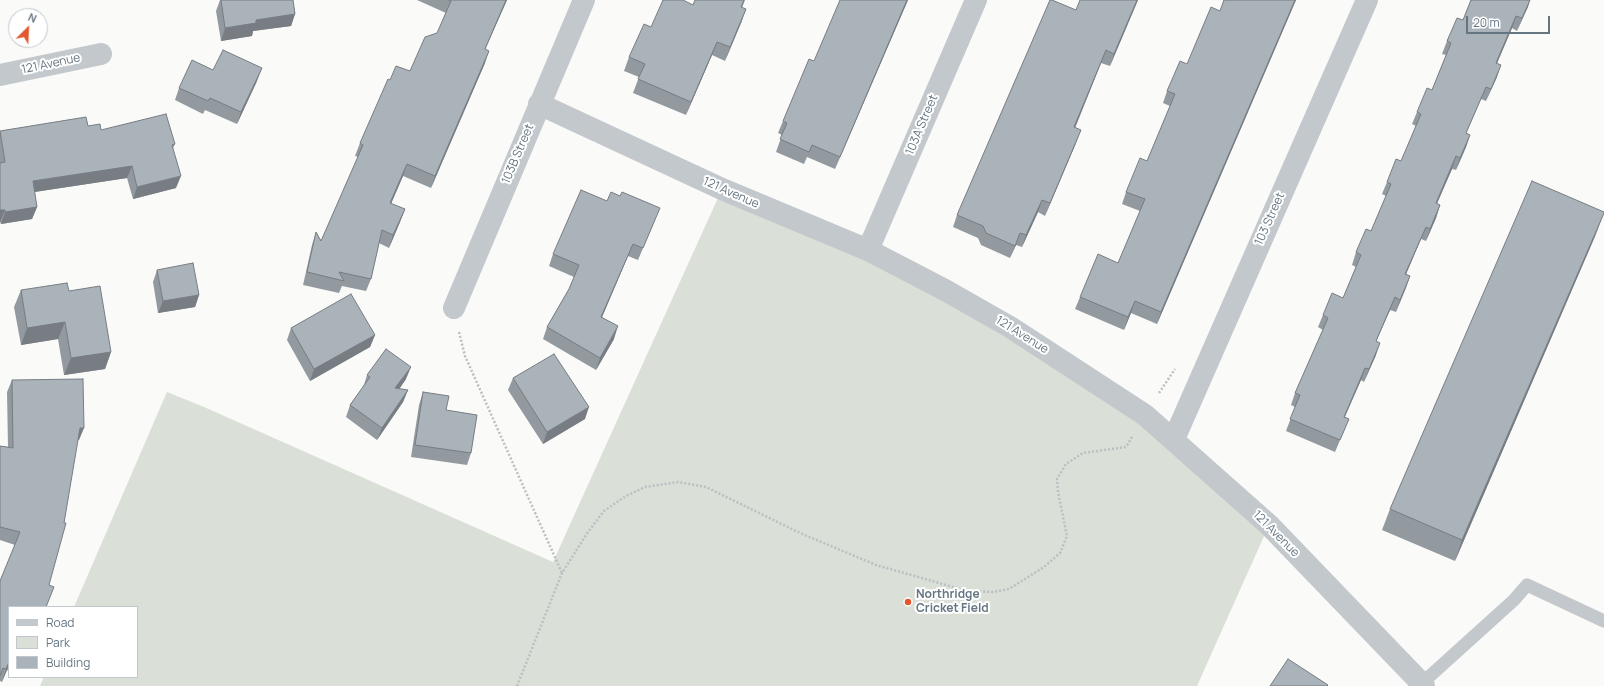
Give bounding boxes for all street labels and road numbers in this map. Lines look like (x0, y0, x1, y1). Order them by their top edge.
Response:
street label: 121 Avenue (20, 51, 82, 77)
street label: 103A Street (903, 93, 941, 157)
street label: 103B Street (499, 122, 537, 186)
street label: 121 Avenue (701, 174, 761, 212)
street label: 103 Street (1252, 190, 1288, 248)
street label: 121 Avenue (993, 313, 1051, 357)
street label: 121 Avenue (1250, 508, 1302, 560)

